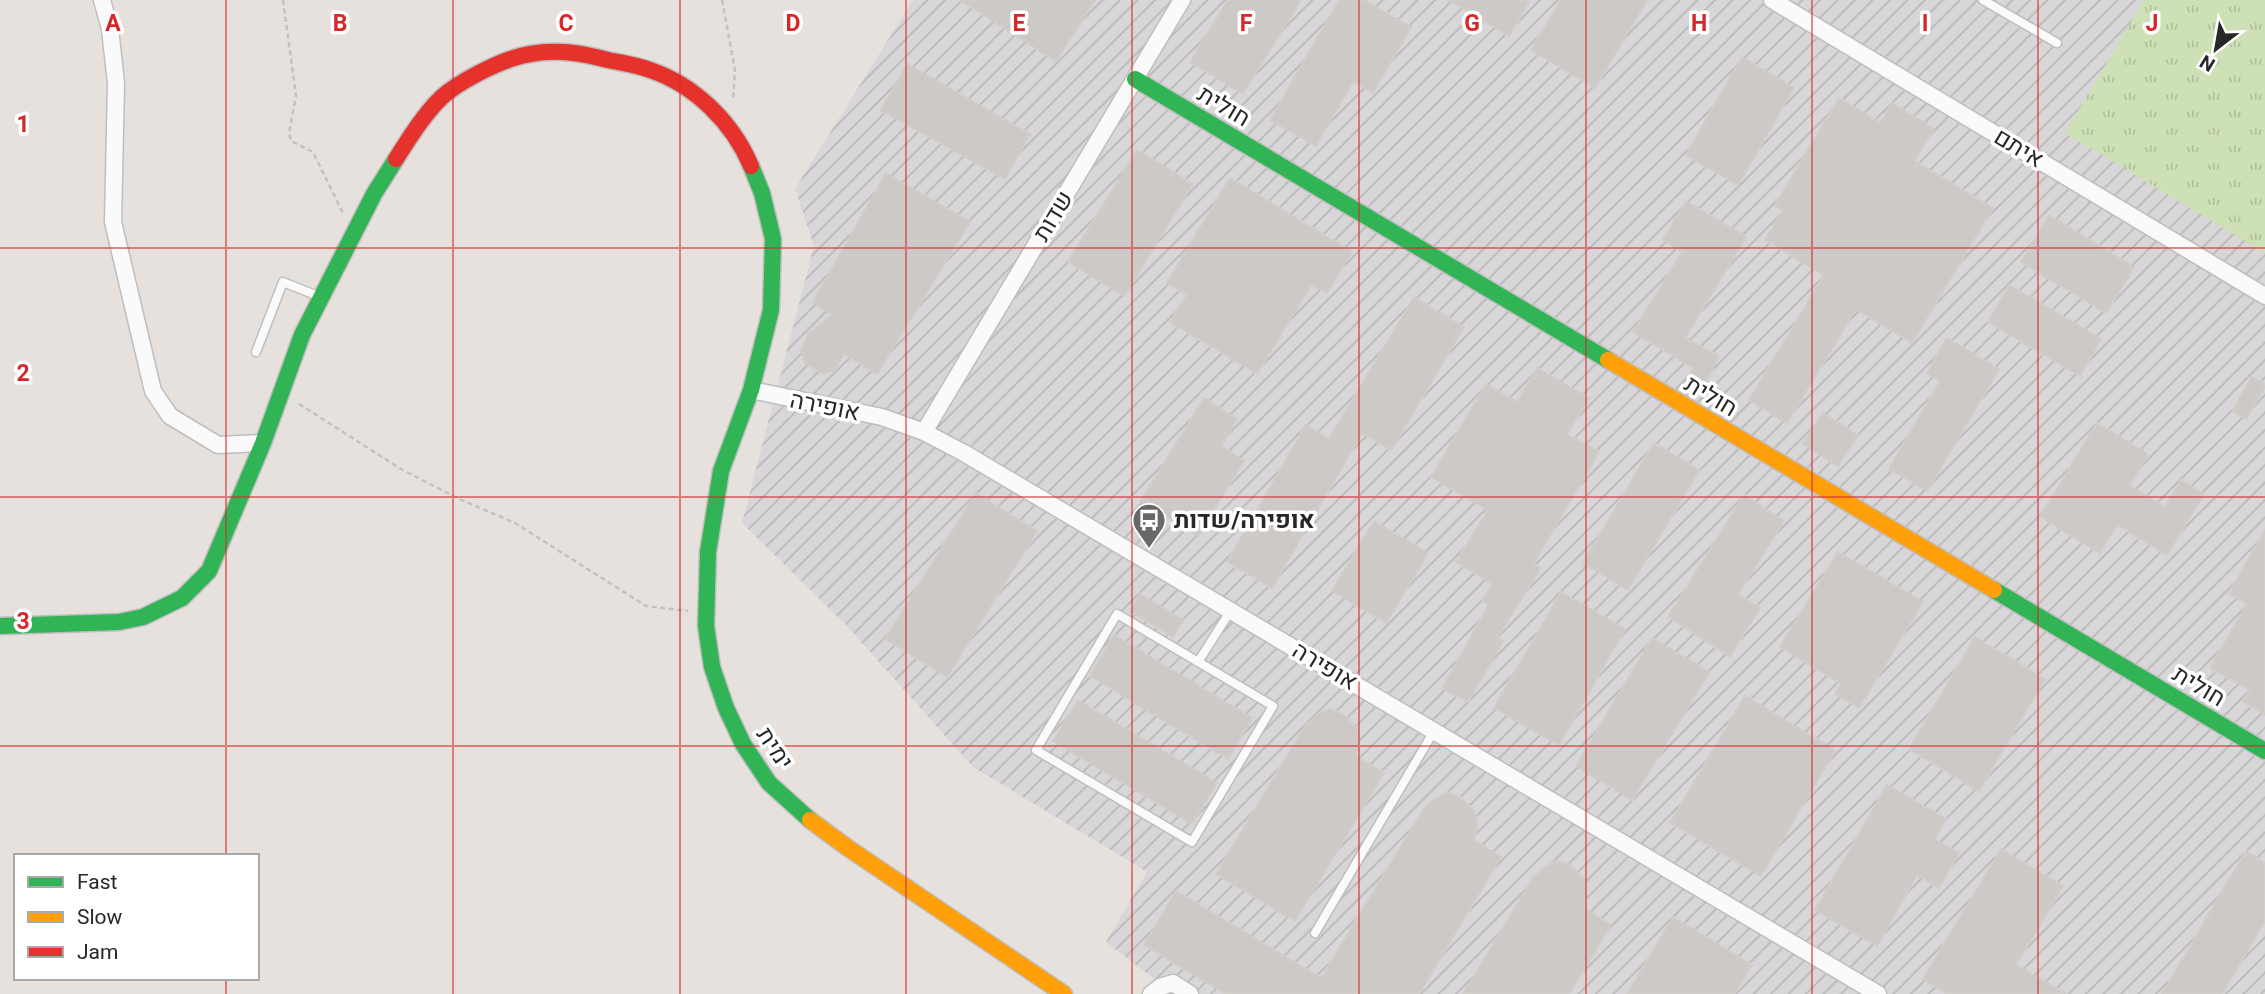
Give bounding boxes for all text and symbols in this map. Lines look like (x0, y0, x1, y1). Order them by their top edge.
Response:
text: A (105, 10, 121, 37)
text: B (333, 10, 347, 37)
text: C (558, 10, 574, 37)
text: D (786, 10, 800, 37)
text: E (1013, 10, 1026, 37)
text: F (1240, 10, 1253, 37)
text: G (1464, 10, 1480, 37)
text: H (1691, 10, 1707, 37)
text: I (1922, 10, 1928, 37)
text: J (2146, 10, 2158, 37)
north arrow (2181, 14, 2251, 84)
text: N (2196, 50, 2219, 76)
street label: חולית (1193, 80, 1255, 132)
text: 1 (16, 111, 30, 138)
street label: איתם (1989, 122, 2049, 174)
street label: שדות (1027, 186, 1079, 246)
text: 2 (16, 360, 30, 387)
street label: חולית (1680, 370, 1742, 422)
street label: אופירה (788, 386, 862, 426)
bus stop icon: אופירה/שדות (1130, 501, 1168, 550)
place label: אופירה/שדות (1174, 506, 1315, 534)
text: 3 (16, 608, 30, 635)
street label: אופירה (1288, 636, 1362, 696)
street label: חולית (2168, 660, 2230, 712)
street label: ימית (751, 722, 799, 774)
legend (14, 854, 259, 980)
text: Fast (77, 870, 118, 894)
text: Slow (77, 905, 123, 929)
text: Jam (77, 940, 118, 964)

